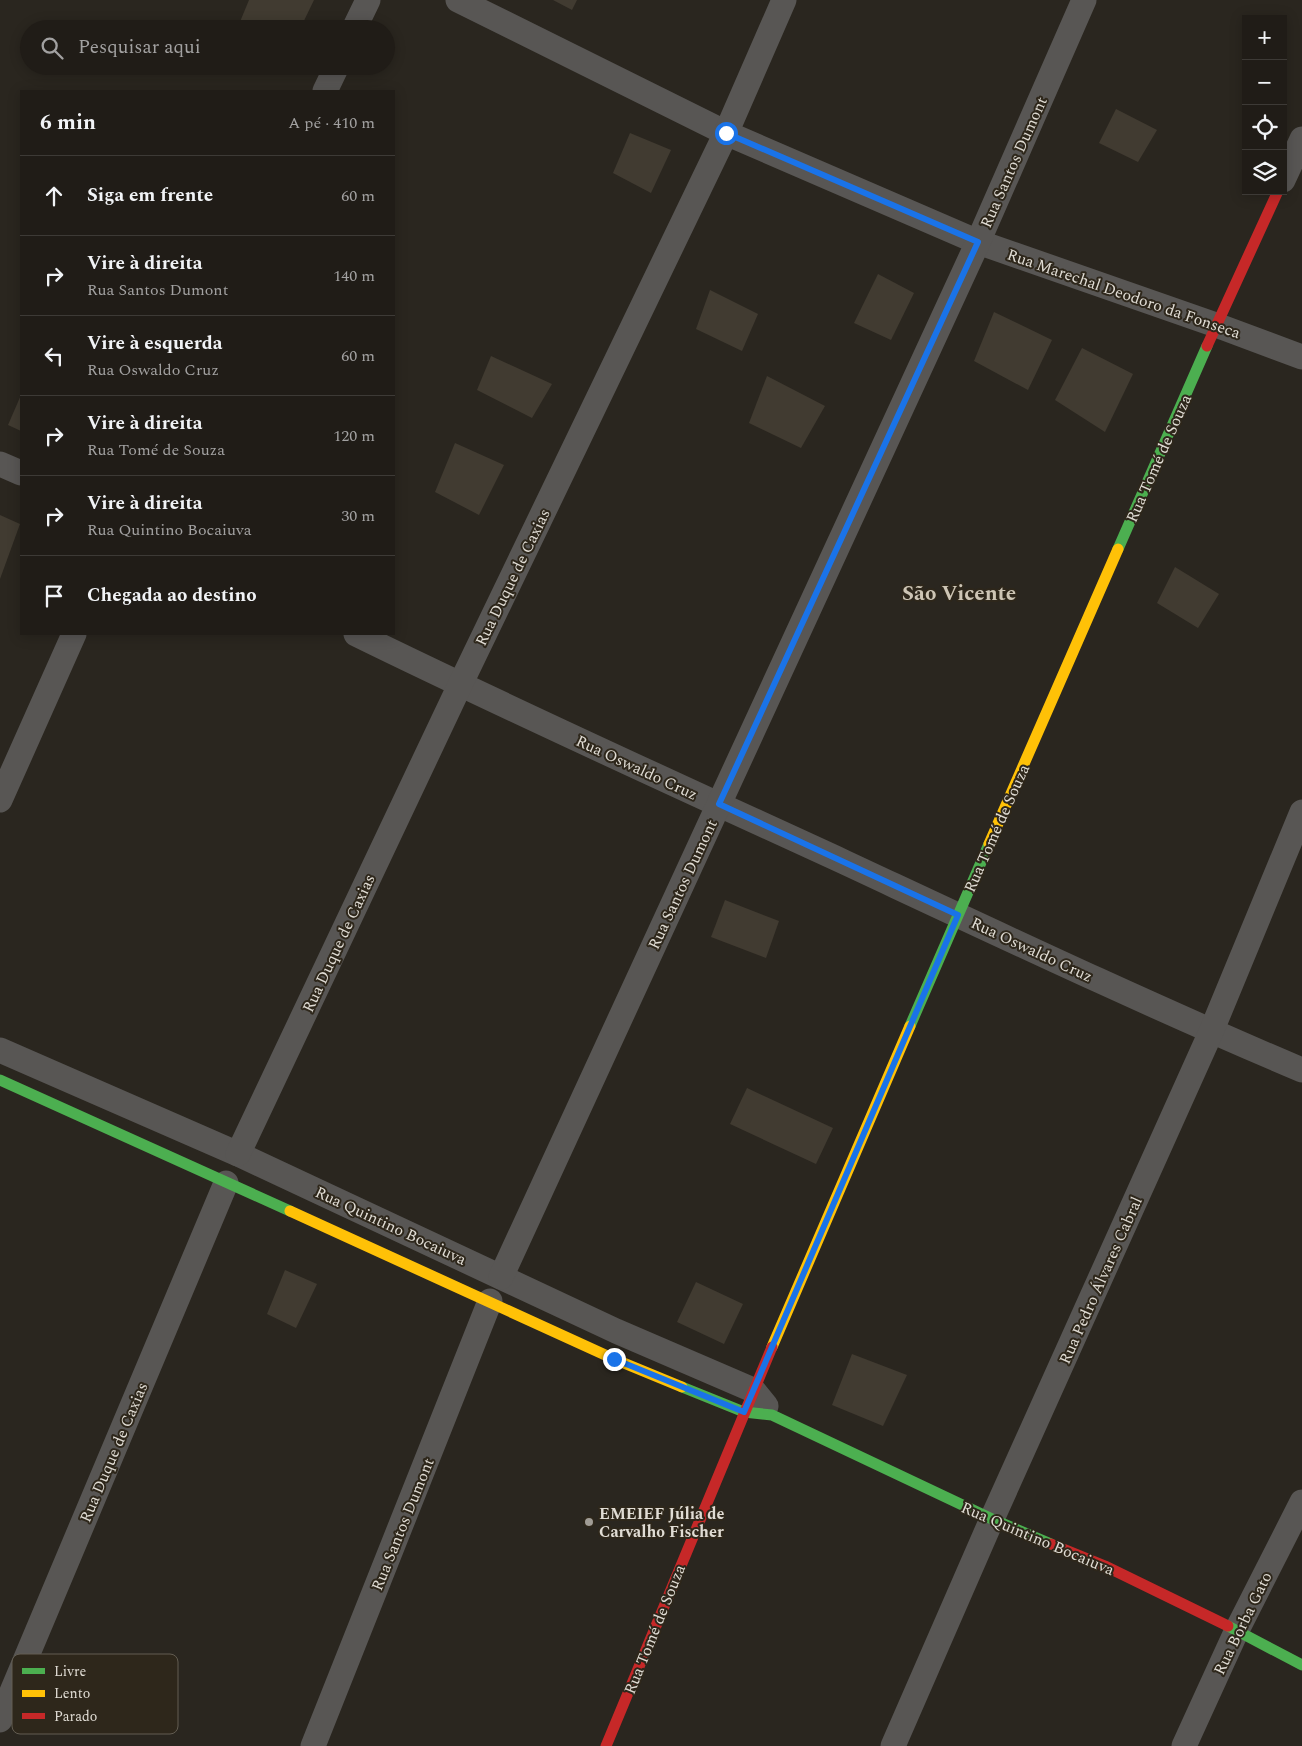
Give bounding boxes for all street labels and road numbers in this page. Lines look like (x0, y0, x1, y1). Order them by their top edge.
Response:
street label: Rua Santos Dumont (974, 93, 1054, 232)
street label: Rua Marechal Deodoro da Fonseca (1004, 243, 1244, 345)
street label: Rua Tomé de Souza (1120, 390, 1198, 526)
street label: Rua Duque de Caxias (469, 505, 557, 650)
street label: Rua Oswaldo Cruz (572, 729, 701, 807)
street label: Rua Tomé de Souza (958, 760, 1036, 896)
street label: Rua Santos Dumont (642, 815, 724, 954)
street label: Rua Duque de Caxias (296, 870, 382, 1017)
street label: Rua Oswaldo Cruz (967, 911, 1096, 989)
street label: Rua Quintino Bocaiuva (311, 1180, 470, 1272)
street label: Rua Pedro Álvares Cabral (1053, 1193, 1149, 1368)
street label: Rua Duque de Caxias (74, 1379, 154, 1526)
street label: Rua Santos Dumont (365, 1454, 441, 1594)
street label: Rua Quintino Bocaiuva (957, 1496, 1118, 1582)
street label: Rua Tomé de Souza (618, 1561, 692, 1698)
street label: Rua Borba Gato (1207, 1568, 1278, 1679)

